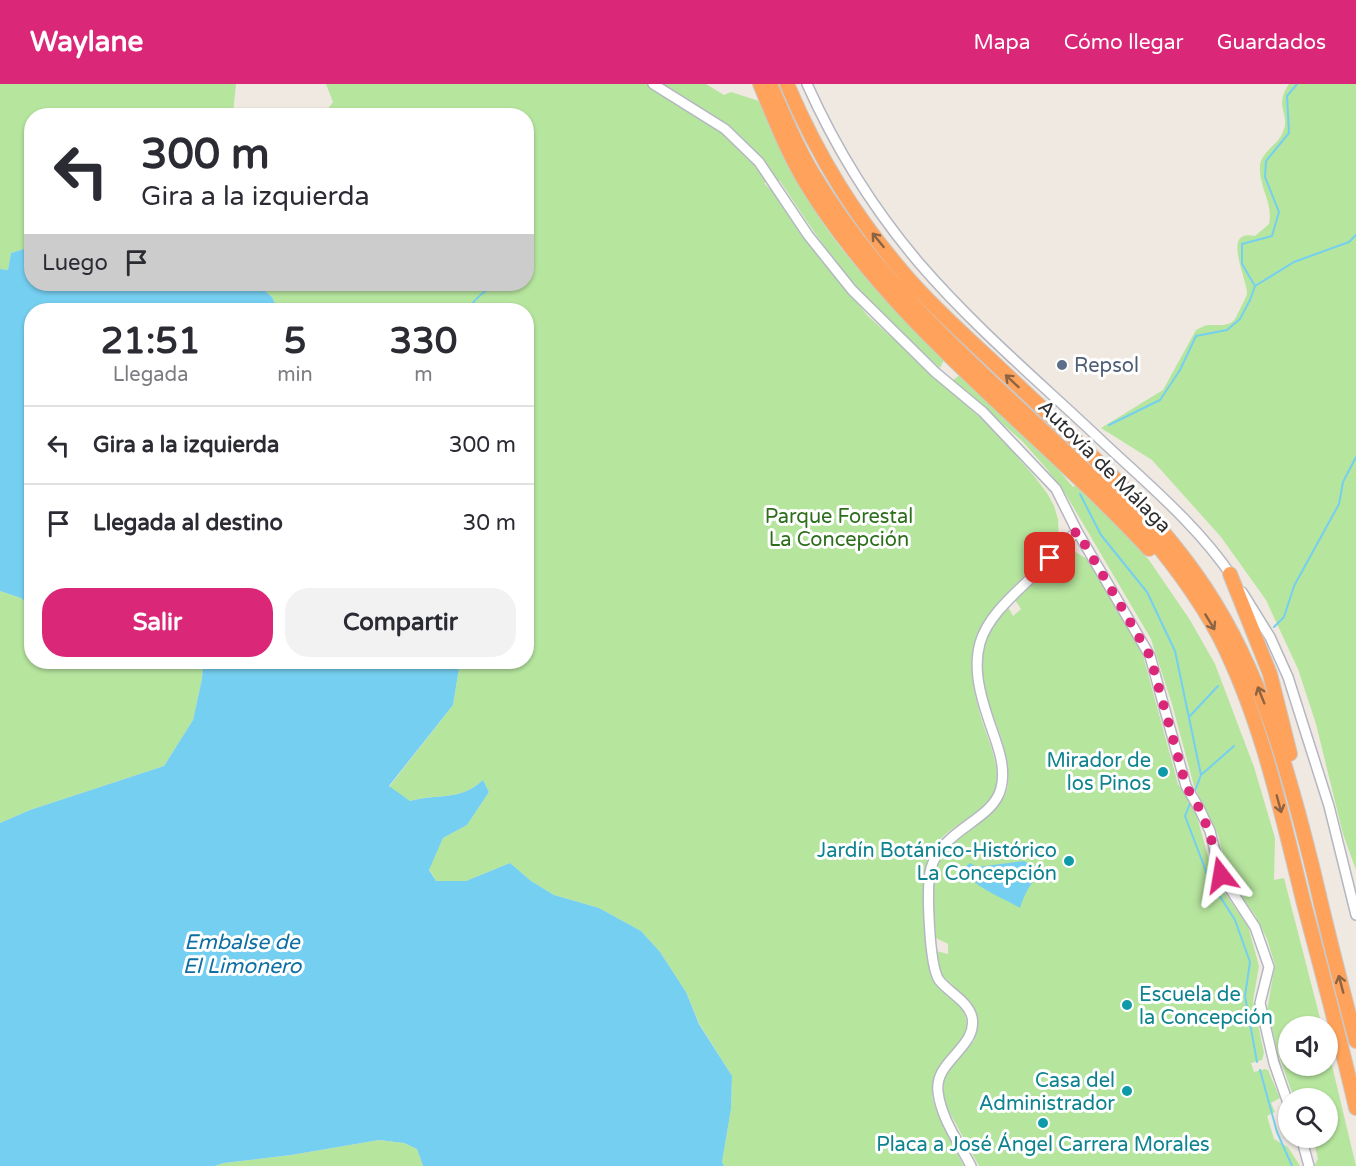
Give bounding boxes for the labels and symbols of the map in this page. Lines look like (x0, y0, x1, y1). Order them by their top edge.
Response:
one-way arrow (871, 232, 884, 248)
place label: Repsol (1074, 354, 1139, 378)
marker: Repsol (1055, 358, 1069, 372)
one-way arrow (1005, 374, 1020, 388)
street label: Autovía de Málaga (1033, 395, 1176, 538)
park label: Parque Forestal La Concepción (765, 505, 913, 552)
pin (1024, 532, 1075, 583)
one-way arrow (1205, 613, 1217, 630)
one-way arrow (1255, 687, 1266, 705)
place label: Mirador de los Pinos (1046, 749, 1151, 796)
marker: Mirador de los Pinos (1156, 765, 1170, 779)
one-way arrow (1274, 794, 1285, 813)
place label: Jardín Botánico-Histórico La Concepción (817, 839, 1057, 886)
position arrow (1189, 843, 1253, 907)
marker: Jardín Botánico-Histórico La Concepción (1062, 854, 1076, 868)
water label: Embalse de El Limonero (183, 930, 303, 979)
one-way arrow (1335, 975, 1346, 994)
place label: Escuela de la Concepción (1139, 983, 1273, 1030)
marker: Escuela de la Concepción (1120, 998, 1134, 1012)
place label: Casa del Administrador (979, 1069, 1115, 1116)
marker: Casa del Administrador (1120, 1084, 1134, 1098)
marker: Placa a José Ángel Carrera Morales (1036, 1116, 1050, 1130)
place label: Placa a José Ángel Carrera Morales (876, 1132, 1210, 1157)

